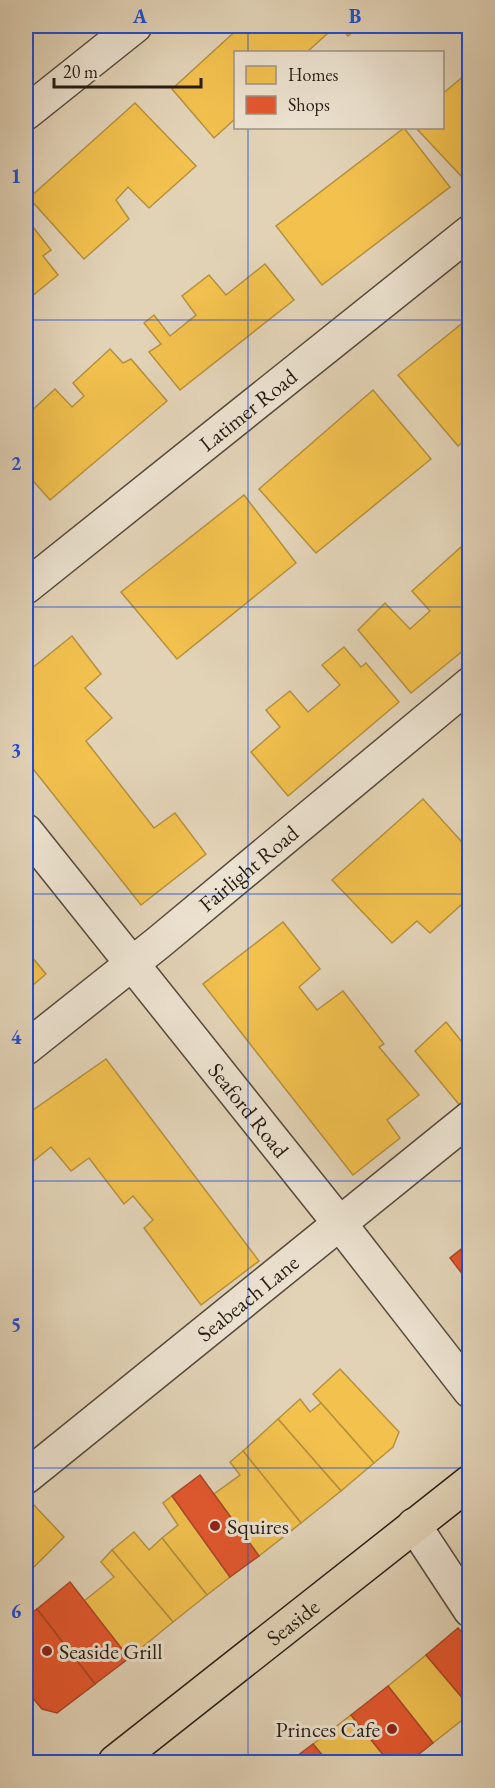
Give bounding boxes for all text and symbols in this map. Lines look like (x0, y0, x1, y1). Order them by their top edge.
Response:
text: A (132, 3, 148, 29)
text: B (349, 3, 361, 29)
scale bar (54, 51, 201, 89)
legend (234, 51, 444, 129)
text: 20 m (63, 60, 98, 83)
text: Homes (288, 63, 339, 86)
text: Shops (288, 93, 330, 116)
text: 1 (11, 163, 21, 189)
street label: Latimer Road (193, 361, 303, 458)
text: 2 (11, 450, 22, 476)
text: 3 (11, 737, 21, 763)
street label: Fairlight Road (192, 818, 305, 918)
text: 4 (11, 1024, 22, 1050)
street label: Seaford Road (202, 1056, 296, 1164)
street label: Seabeach Lane (191, 1248, 305, 1348)
text: 5 (11, 1311, 21, 1337)
place label: Squires (227, 1512, 289, 1541)
marker: Squires (208, 1519, 222, 1533)
street label: Seaside (260, 1592, 325, 1652)
text: 6 (11, 1598, 22, 1624)
place label: Seaside Grill (59, 1637, 163, 1666)
marker: Seaside Grill (40, 1644, 54, 1658)
place label: Princes Cafe (275, 1715, 380, 1744)
marker: Princes Cafe (385, 1722, 399, 1736)

